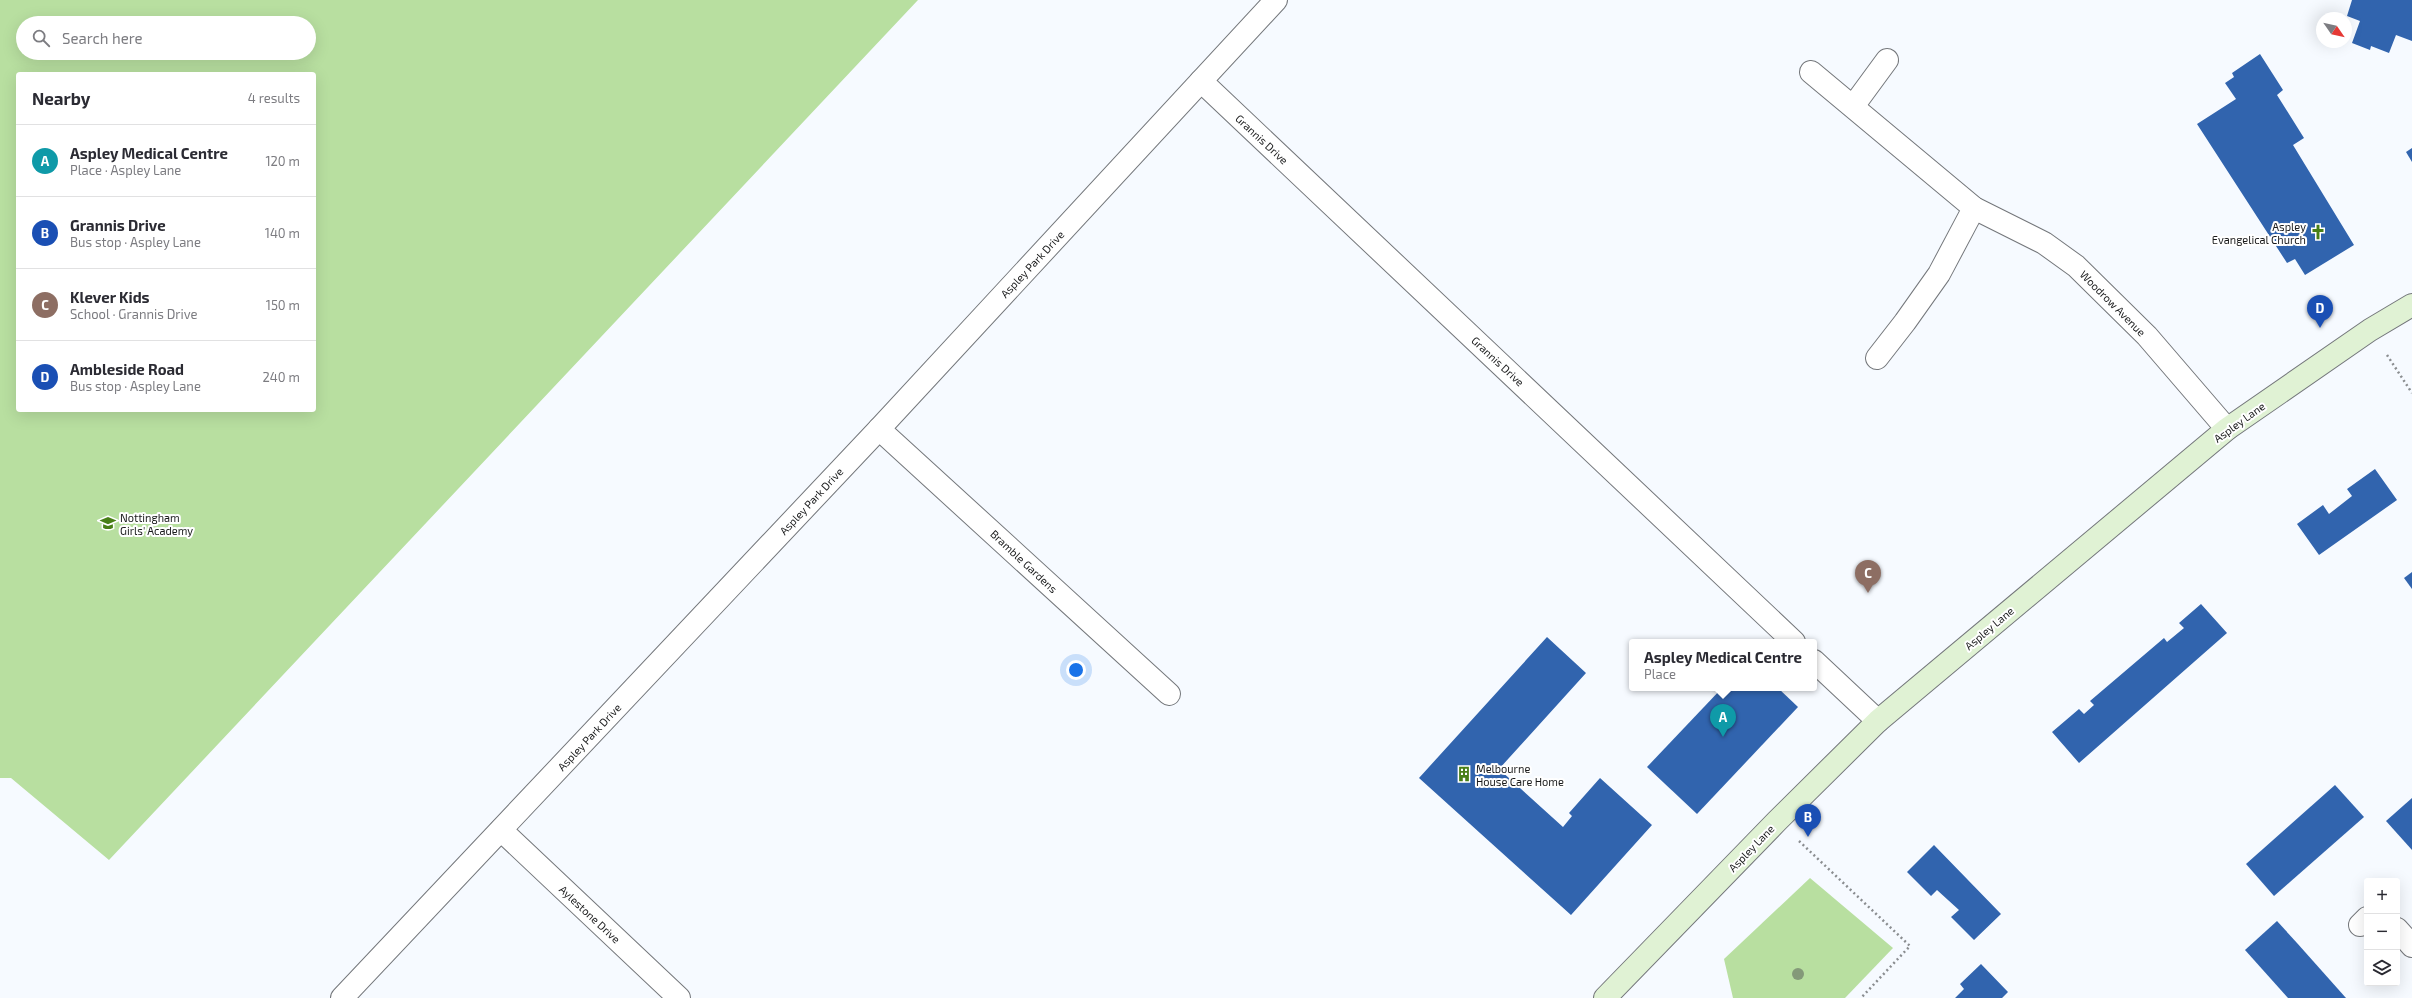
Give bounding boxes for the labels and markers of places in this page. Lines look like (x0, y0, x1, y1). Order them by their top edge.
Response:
place label: Aspley Evangelical Church (2212, 220, 2306, 246)
church icon: Aspley Evangelical Church (2309, 223, 2327, 241)
pin: D (2307, 295, 2333, 328)
place label: Nottingham Girls' Academy (120, 511, 193, 537)
school or university icon: Nottingham Girls' Academy (99, 514, 117, 532)
pin: C (1855, 560, 1881, 593)
pin: A (1710, 704, 1736, 737)
place label: Melbourne House Care Home (1476, 762, 1564, 788)
building icon: Melbourne House Care Home (1455, 765, 1473, 783)
pin: B (1795, 804, 1821, 837)

